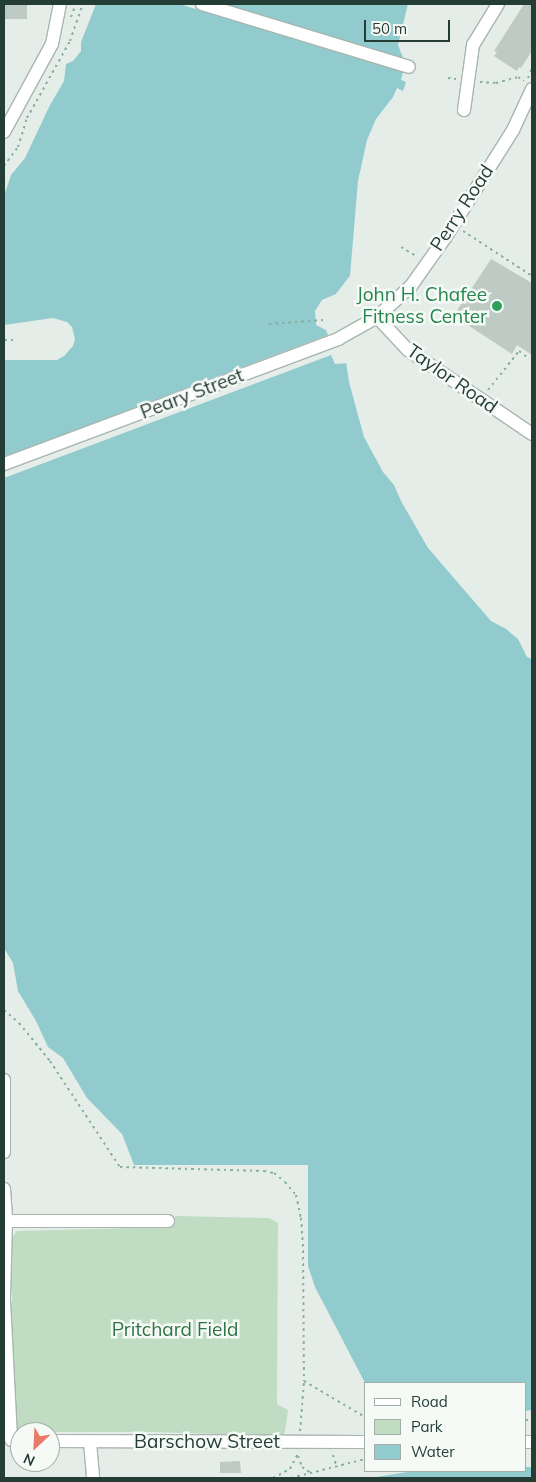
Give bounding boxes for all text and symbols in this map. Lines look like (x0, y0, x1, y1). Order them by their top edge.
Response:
scale bar (366, 10, 452, 42)
text: 50 m (372, 19, 407, 38)
street label: Perry Road (426, 161, 498, 255)
place label: John H. Chafee Fitness Center (356, 284, 487, 328)
marker: John H. Chafee Fitness Center (491, 300, 503, 312)
street label: Taylor Road (402, 339, 502, 419)
street label: Peary Street (137, 364, 247, 424)
park label: Pritchard Field (112, 1319, 238, 1341)
legend (364, 1382, 526, 1472)
text: Road (411, 1392, 448, 1411)
text: Park (411, 1417, 443, 1436)
north arrow (10, 1422, 60, 1472)
street label: Barschow Street (134, 1431, 280, 1453)
text: Water (411, 1442, 455, 1461)
text: N (20, 1449, 38, 1470)

